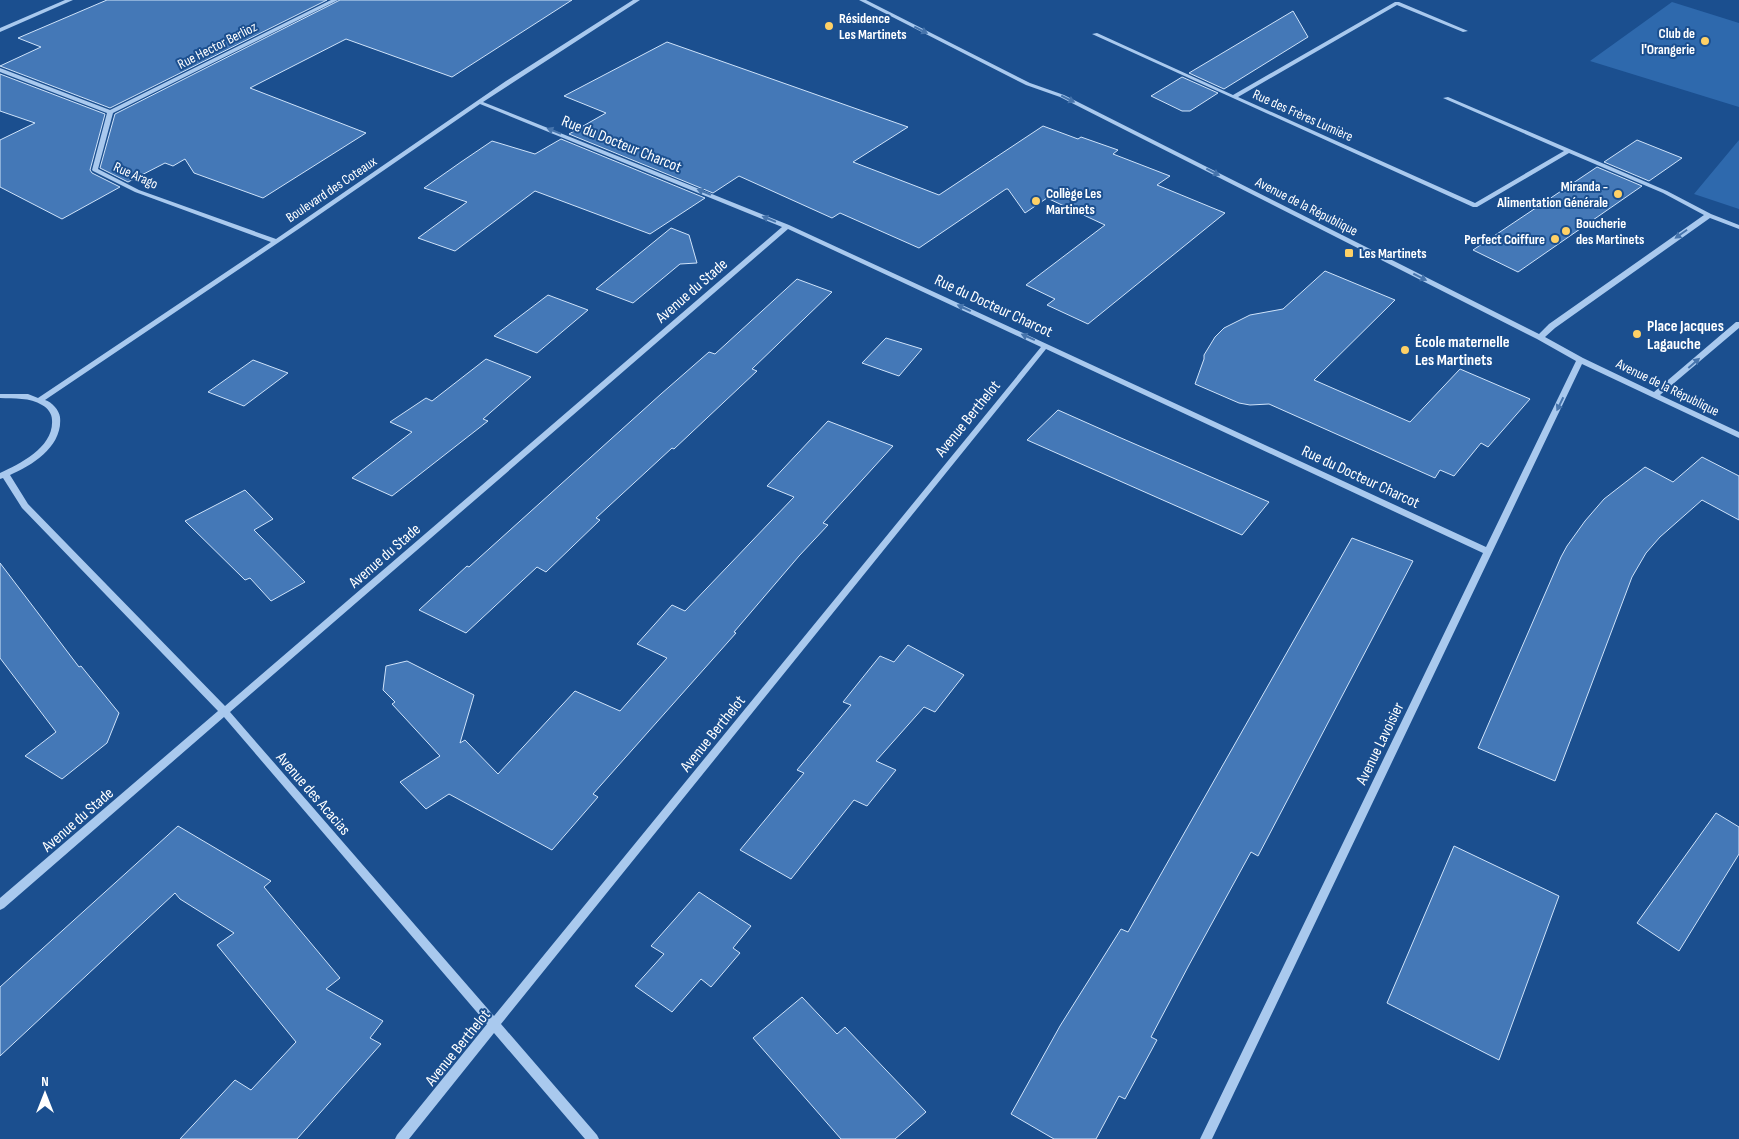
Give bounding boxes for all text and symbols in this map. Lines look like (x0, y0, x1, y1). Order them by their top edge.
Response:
place label: Résidence Les Martinets (839, 10, 907, 43)
street label: Rue Hector Berlioz (175, 18, 260, 73)
marker: Résidence Les Martinets (823, 20, 835, 32)
place label: Club de l'Orangerie (1641, 25, 1695, 58)
one-way arrow (914, 26, 928, 34)
marker: Club de l'Orangerie (1699, 35, 1711, 47)
street label: Rue des Frères Lumière (1250, 86, 1356, 145)
one-way arrow (1061, 95, 1075, 103)
street label: Rue du Docteur Charcot (559, 112, 684, 177)
one-way arrow (546, 127, 561, 135)
street label: Boulevard des Coteaux (283, 152, 381, 226)
street label: Rue Arago (111, 158, 161, 193)
one-way arrow (1206, 168, 1220, 176)
street label: Avenue de la République (1252, 173, 1361, 240)
place label: Miranda - Alimentation Générale (1496, 178, 1608, 211)
place label: Collège Les Martinets (1046, 185, 1102, 218)
one-way arrow (697, 188, 711, 196)
marker: Miranda - Alimentation Générale (1612, 188, 1624, 200)
marker: Collège Les Martinets (1030, 195, 1042, 207)
one-way arrow (762, 214, 776, 222)
place label: Boucherie des Martinets (1576, 215, 1644, 248)
marker: Boucherie des Martinets (1560, 225, 1572, 237)
one-way arrow (1675, 229, 1688, 239)
place label: Perfect Coiffure (1464, 231, 1545, 248)
marker: Perfect Coiffure (1549, 233, 1561, 245)
place label: Les Martinets (1359, 245, 1427, 262)
marker: Les Martinets (1343, 247, 1355, 259)
street label: Avenue du Stade (652, 255, 732, 328)
street label: Rue du Docteur Charcot (931, 271, 1055, 342)
one-way arrow (1413, 273, 1428, 281)
one-way arrow (957, 303, 971, 311)
place label: Place Jacques Lagauche (1647, 317, 1724, 354)
marker: Place Jacques Lagauche (1631, 328, 1643, 340)
one-way arrow (1021, 332, 1035, 340)
place label: École maternelle Les Martinets (1415, 333, 1510, 370)
marker: École maternelle Les Martinets (1399, 344, 1411, 356)
street label: Avenue de la République (1613, 355, 1722, 420)
one-way arrow (1687, 358, 1700, 369)
street label: Avenue Berthelot (931, 377, 1005, 462)
one-way arrow (1555, 397, 1563, 411)
street label: Rue du Docteur Charcot (1298, 442, 1422, 513)
street label: Avenue du Stade (345, 520, 425, 593)
street label: Avenue Berthelot (676, 692, 750, 777)
street label: Avenue Lavoisier (1352, 699, 1409, 789)
street label: Avenue des Acacias (271, 748, 354, 840)
street label: Avenue du Stade (38, 784, 118, 857)
street label: Avenue Berthelot (421, 1006, 495, 1091)
north arrow (20, 1069, 70, 1119)
text: N (41, 1073, 49, 1090)

